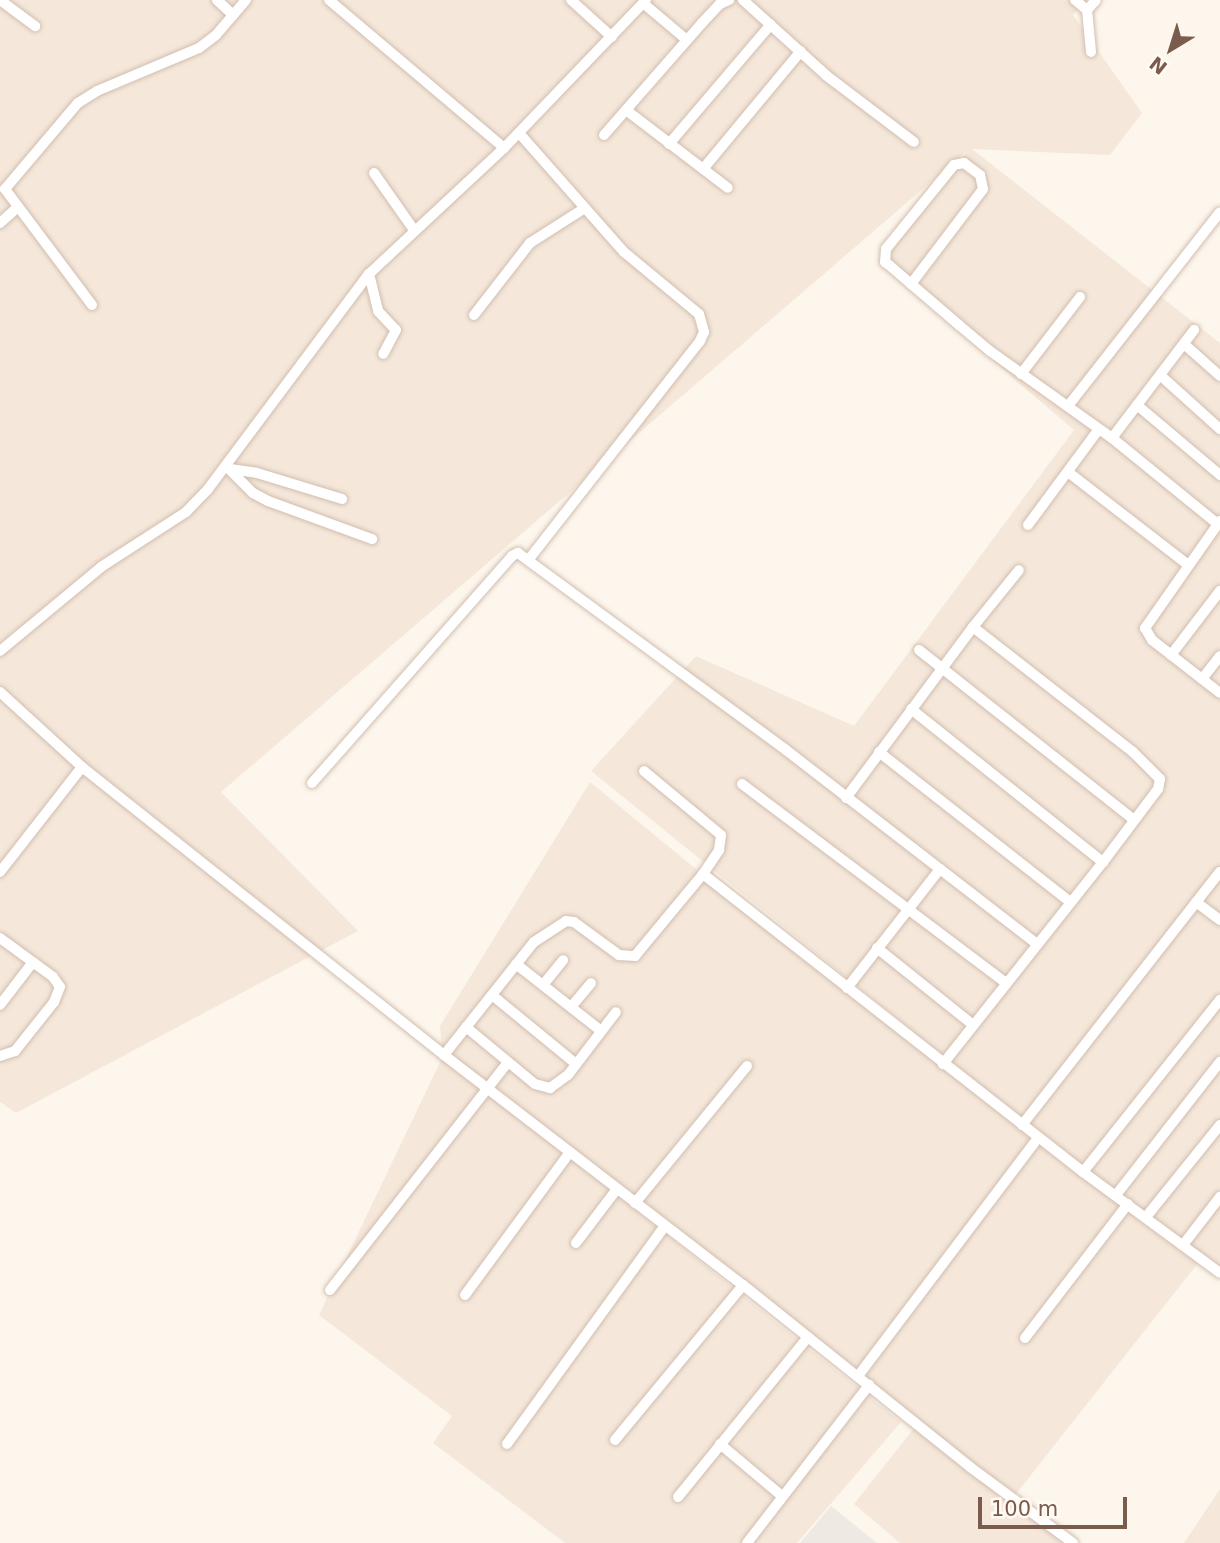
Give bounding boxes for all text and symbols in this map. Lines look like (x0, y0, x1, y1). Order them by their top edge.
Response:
north arrow (1136, 14, 1206, 84)
text: N (1145, 52, 1171, 79)
scale bar (982, 1484, 1131, 1528)
text: 100 m (991, 1497, 1058, 1521)

